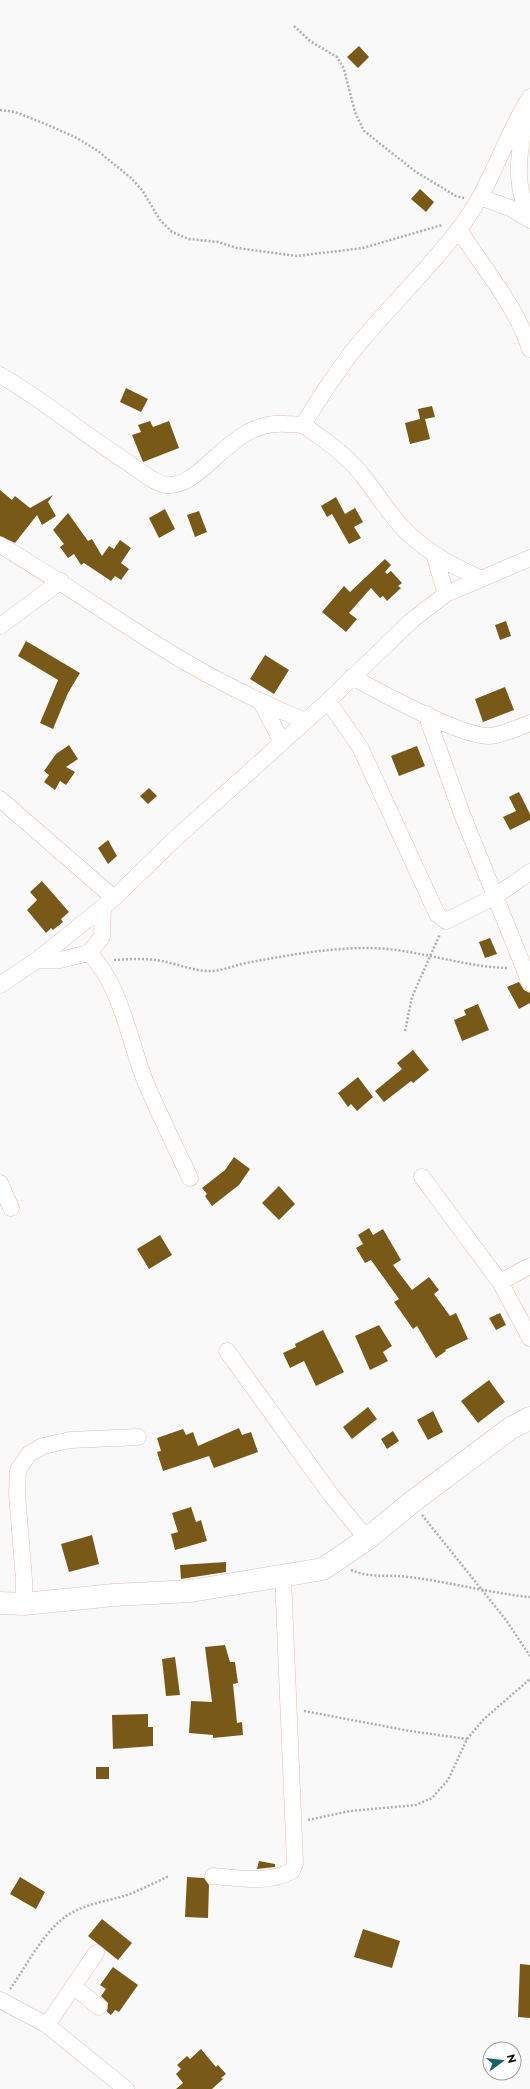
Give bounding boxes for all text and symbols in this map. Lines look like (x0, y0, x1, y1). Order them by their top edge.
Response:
north arrow (482, 2041, 522, 2081)
text: N (504, 2052, 520, 2065)

